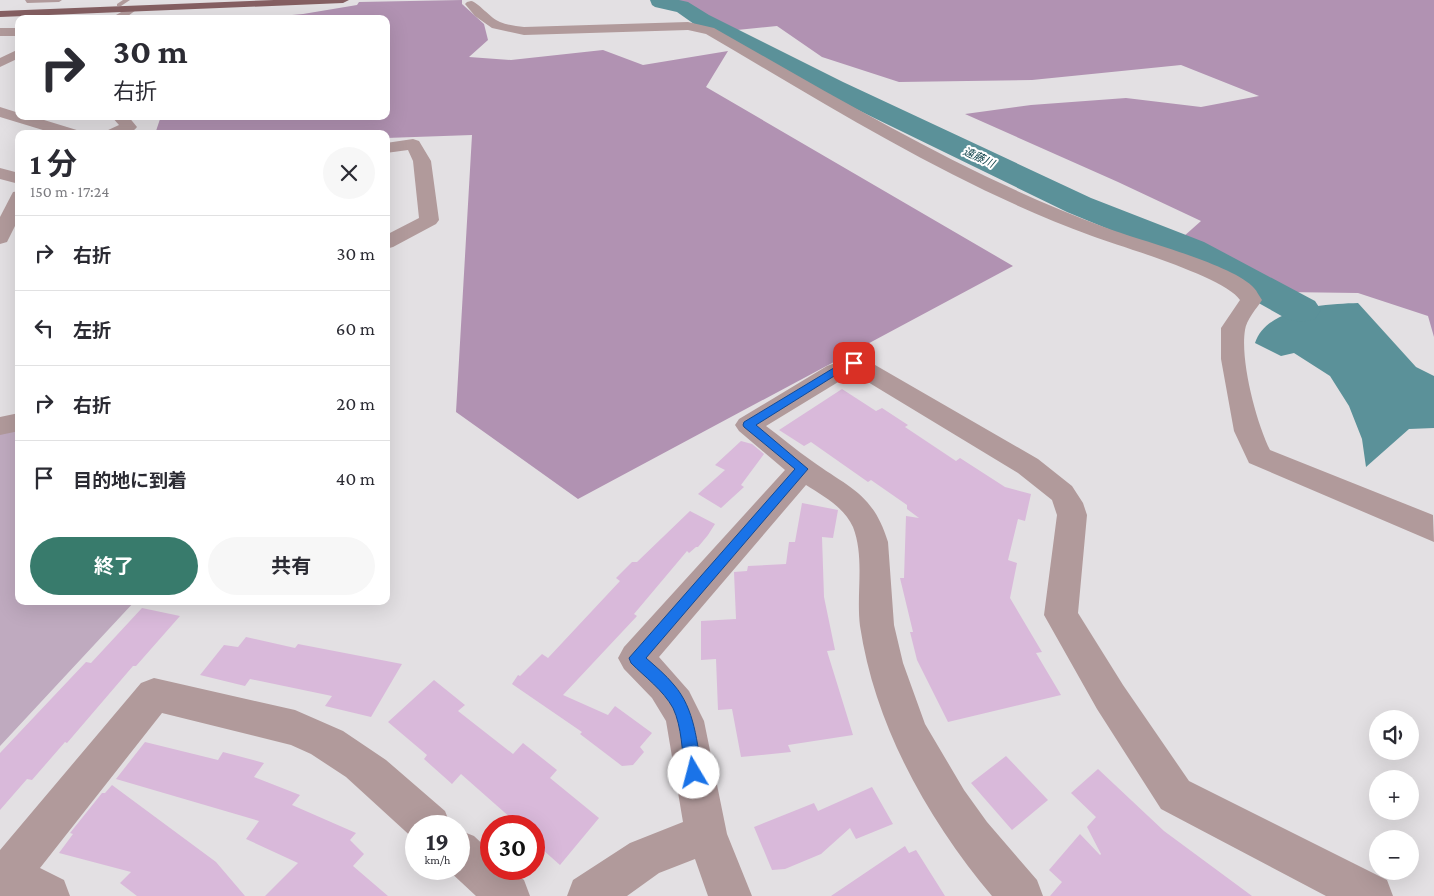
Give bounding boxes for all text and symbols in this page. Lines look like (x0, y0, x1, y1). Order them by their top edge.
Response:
text: 30 m (113, 32, 188, 71)
icon: right (30, 35, 95, 100)
text: 右折 (113, 79, 157, 104)
water label: 遠藤川 (962, 145, 997, 170)
text: 1 分 (30, 147, 77, 180)
button: close (323, 147, 375, 199)
text: 150 m · 17:24 (30, 183, 110, 200)
icon: right (30, 239, 58, 267)
text: 30 m (336, 243, 375, 264)
text: 右折 (73, 245, 111, 266)
icon: left (30, 314, 58, 342)
text: 60 m (336, 318, 375, 339)
text: 左折 (73, 320, 111, 341)
pin (833, 342, 875, 384)
icon: arrive (840, 349, 868, 377)
icon: right (30, 389, 58, 417)
text: 20 m (336, 393, 375, 414)
text: 右折 (73, 395, 111, 416)
icon: arrive (30, 464, 58, 492)
text: 40 m (336, 468, 375, 489)
text: 目的地に到着 (73, 470, 187, 491)
button: 終了 (30, 537, 198, 595)
button: 共有 (208, 537, 375, 595)
map controls (1369, 710, 1419, 880)
button: sound (1369, 710, 1419, 760)
position arrow (667, 746, 719, 798)
button: + (1369, 770, 1419, 820)
speed limit sign: 30 (480, 815, 545, 880)
text: 19 (426, 828, 449, 855)
button: − (1369, 830, 1419, 880)
text: km/h (425, 853, 450, 867)

